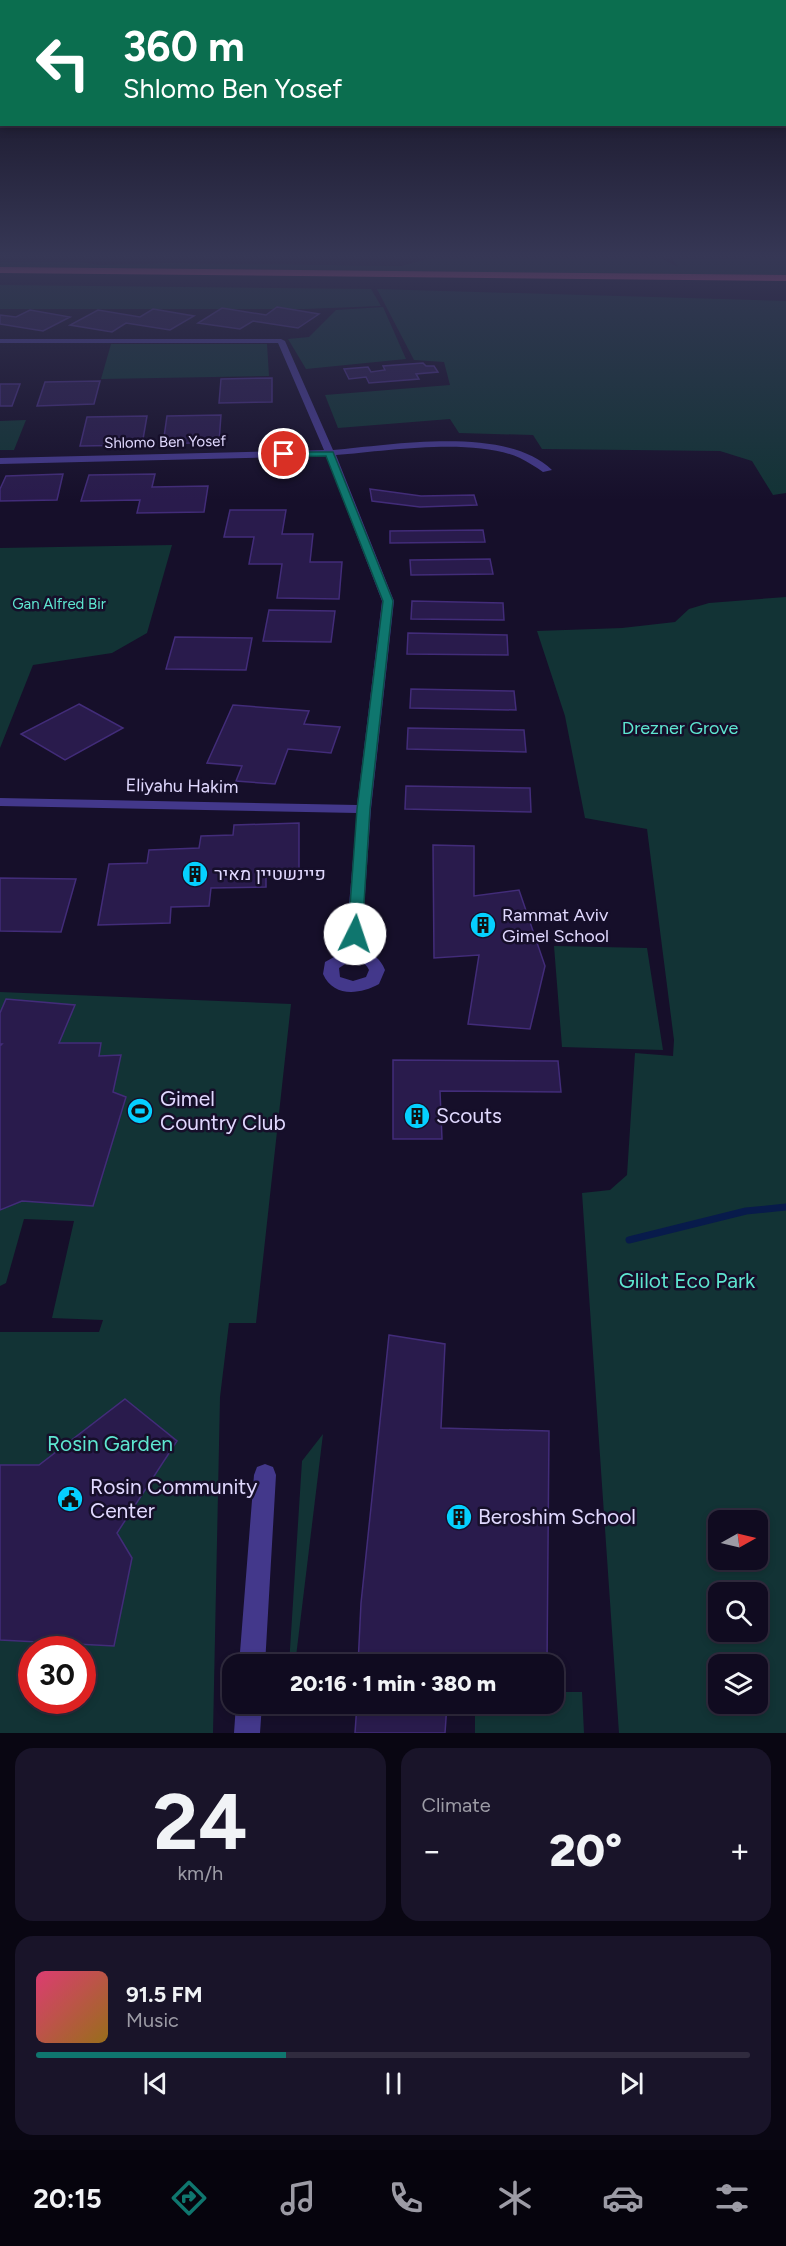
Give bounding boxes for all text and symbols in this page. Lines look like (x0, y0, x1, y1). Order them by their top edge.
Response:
text: 360 m (123, 21, 245, 72)
icon: left (24, 24, 102, 102)
text: Shlomo Ben Yosef (123, 72, 342, 105)
pin (258, 428, 309, 479)
street label: Shlomo Ben Yosef (104, 432, 226, 452)
icon: arrive (267, 437, 300, 470)
park label: Gan Alfred Bir (12, 595, 106, 613)
park label: Drezner Grove (622, 717, 738, 739)
street label: Eliyahu Hakim (125, 774, 239, 798)
building icon: פיינשטיין מאיר (180, 859, 210, 889)
place label: פיינשטיין מאיר (214, 863, 326, 885)
position arrow (323, 902, 387, 966)
place label: Rammat Aviv Gimel School (502, 904, 609, 947)
building icon: Rammat Aviv Gimel School (468, 910, 498, 940)
place label: Gimel Country Club (160, 1086, 286, 1135)
sports icon: Gimel Country Club (125, 1096, 155, 1126)
building icon: Scouts (402, 1101, 432, 1131)
place label: Scouts (436, 1103, 502, 1128)
park label: Glilot Eco Park (619, 1268, 756, 1293)
park label: Rosin Garden (47, 1431, 173, 1456)
place label: Rosin Community Center (90, 1474, 257, 1523)
public building icon: Rosin Community Center (55, 1484, 85, 1514)
building icon: Beroshim School (444, 1502, 474, 1532)
place label: Beroshim School (478, 1504, 636, 1529)
north arrow (708, 1510, 768, 1570)
map controls (708, 1510, 768, 1714)
button: search (708, 1582, 768, 1642)
speed limit sign: 30 (18, 1636, 96, 1714)
button: layers (708, 1654, 768, 1714)
text: 20:16 · 1 min · 380 m (290, 1670, 496, 1697)
text: 24 (153, 1775, 248, 1869)
text: Climate (422, 1793, 491, 1817)
text: 20° (549, 1823, 622, 1877)
text: − (422, 1831, 442, 1870)
text: + (729, 1831, 750, 1870)
text: km/h (177, 1861, 223, 1885)
text: 91.5 FM (126, 1981, 203, 2008)
text: Music (126, 2008, 179, 2032)
icon: previous (139, 2067, 172, 2100)
icon: pause (377, 2067, 410, 2100)
icon: next (615, 2067, 648, 2100)
icon: directions (168, 2177, 210, 2219)
icon: music (277, 2177, 319, 2219)
icon: phone (385, 2177, 427, 2219)
icon: climate (494, 2177, 536, 2219)
icon: car (602, 2177, 644, 2219)
icon: filters (711, 2177, 753, 2219)
text: 20:15 (33, 2182, 102, 2215)

